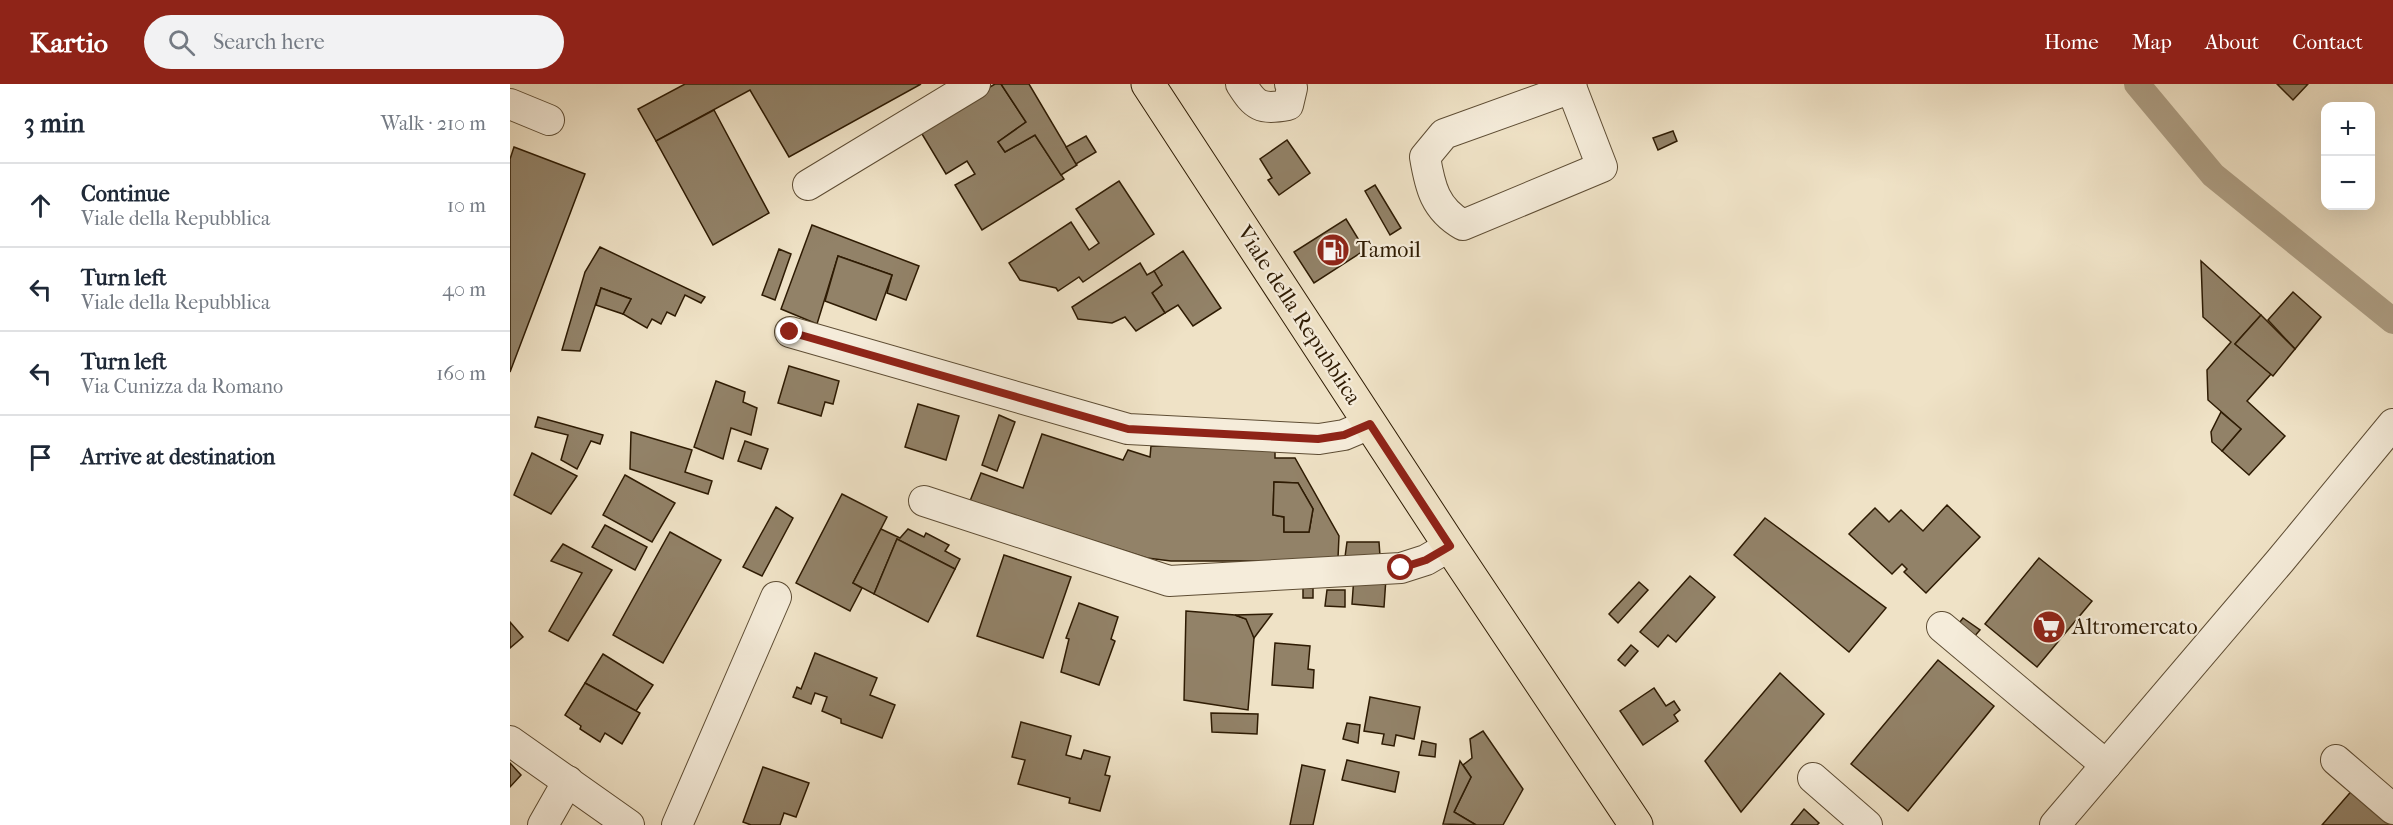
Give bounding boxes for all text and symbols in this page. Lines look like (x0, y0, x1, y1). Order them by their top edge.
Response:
search box (144, 15, 564, 69)
text: Kartio (30, 26, 108, 59)
icon: search (165, 26, 198, 59)
text: Search here (213, 29, 325, 55)
text: Home (2044, 30, 2099, 54)
text: Map (2132, 30, 2172, 54)
text: About (2205, 30, 2259, 54)
text: Contact (2292, 30, 2363, 54)
map controls (2321, 102, 2375, 210)
button: + (2321, 102, 2375, 156)
text: 3 min (24, 108, 85, 139)
text: Walk · 210 m (381, 112, 486, 135)
button: − (2321, 156, 2375, 210)
text: Continue (81, 181, 170, 207)
icon: ahead (24, 189, 57, 222)
text: 10 m (447, 194, 486, 217)
text: Viale della Repubblica (81, 207, 270, 230)
street label: Viale della Repubblica (1231, 220, 1367, 410)
fuel station icon: Tamoil (1315, 232, 1351, 268)
place label: Tamoil (1356, 237, 1421, 263)
text: Turn left (81, 265, 167, 291)
icon: left (24, 273, 57, 306)
text: 40 m (442, 278, 486, 301)
text: Viale della Repubblica (81, 291, 270, 314)
route end (776, 318, 802, 344)
text: Turn left (81, 349, 167, 375)
icon: left (24, 357, 57, 390)
text: 160 m (436, 362, 486, 385)
text: Via Cunizza da Romano (81, 375, 283, 398)
icon: arrive (24, 441, 57, 474)
text: Arrive at destination (81, 444, 275, 470)
route start (1387, 554, 1413, 580)
supermarket icon: Altromercato (2031, 609, 2067, 645)
place label: Altromercato (2071, 614, 2198, 640)

